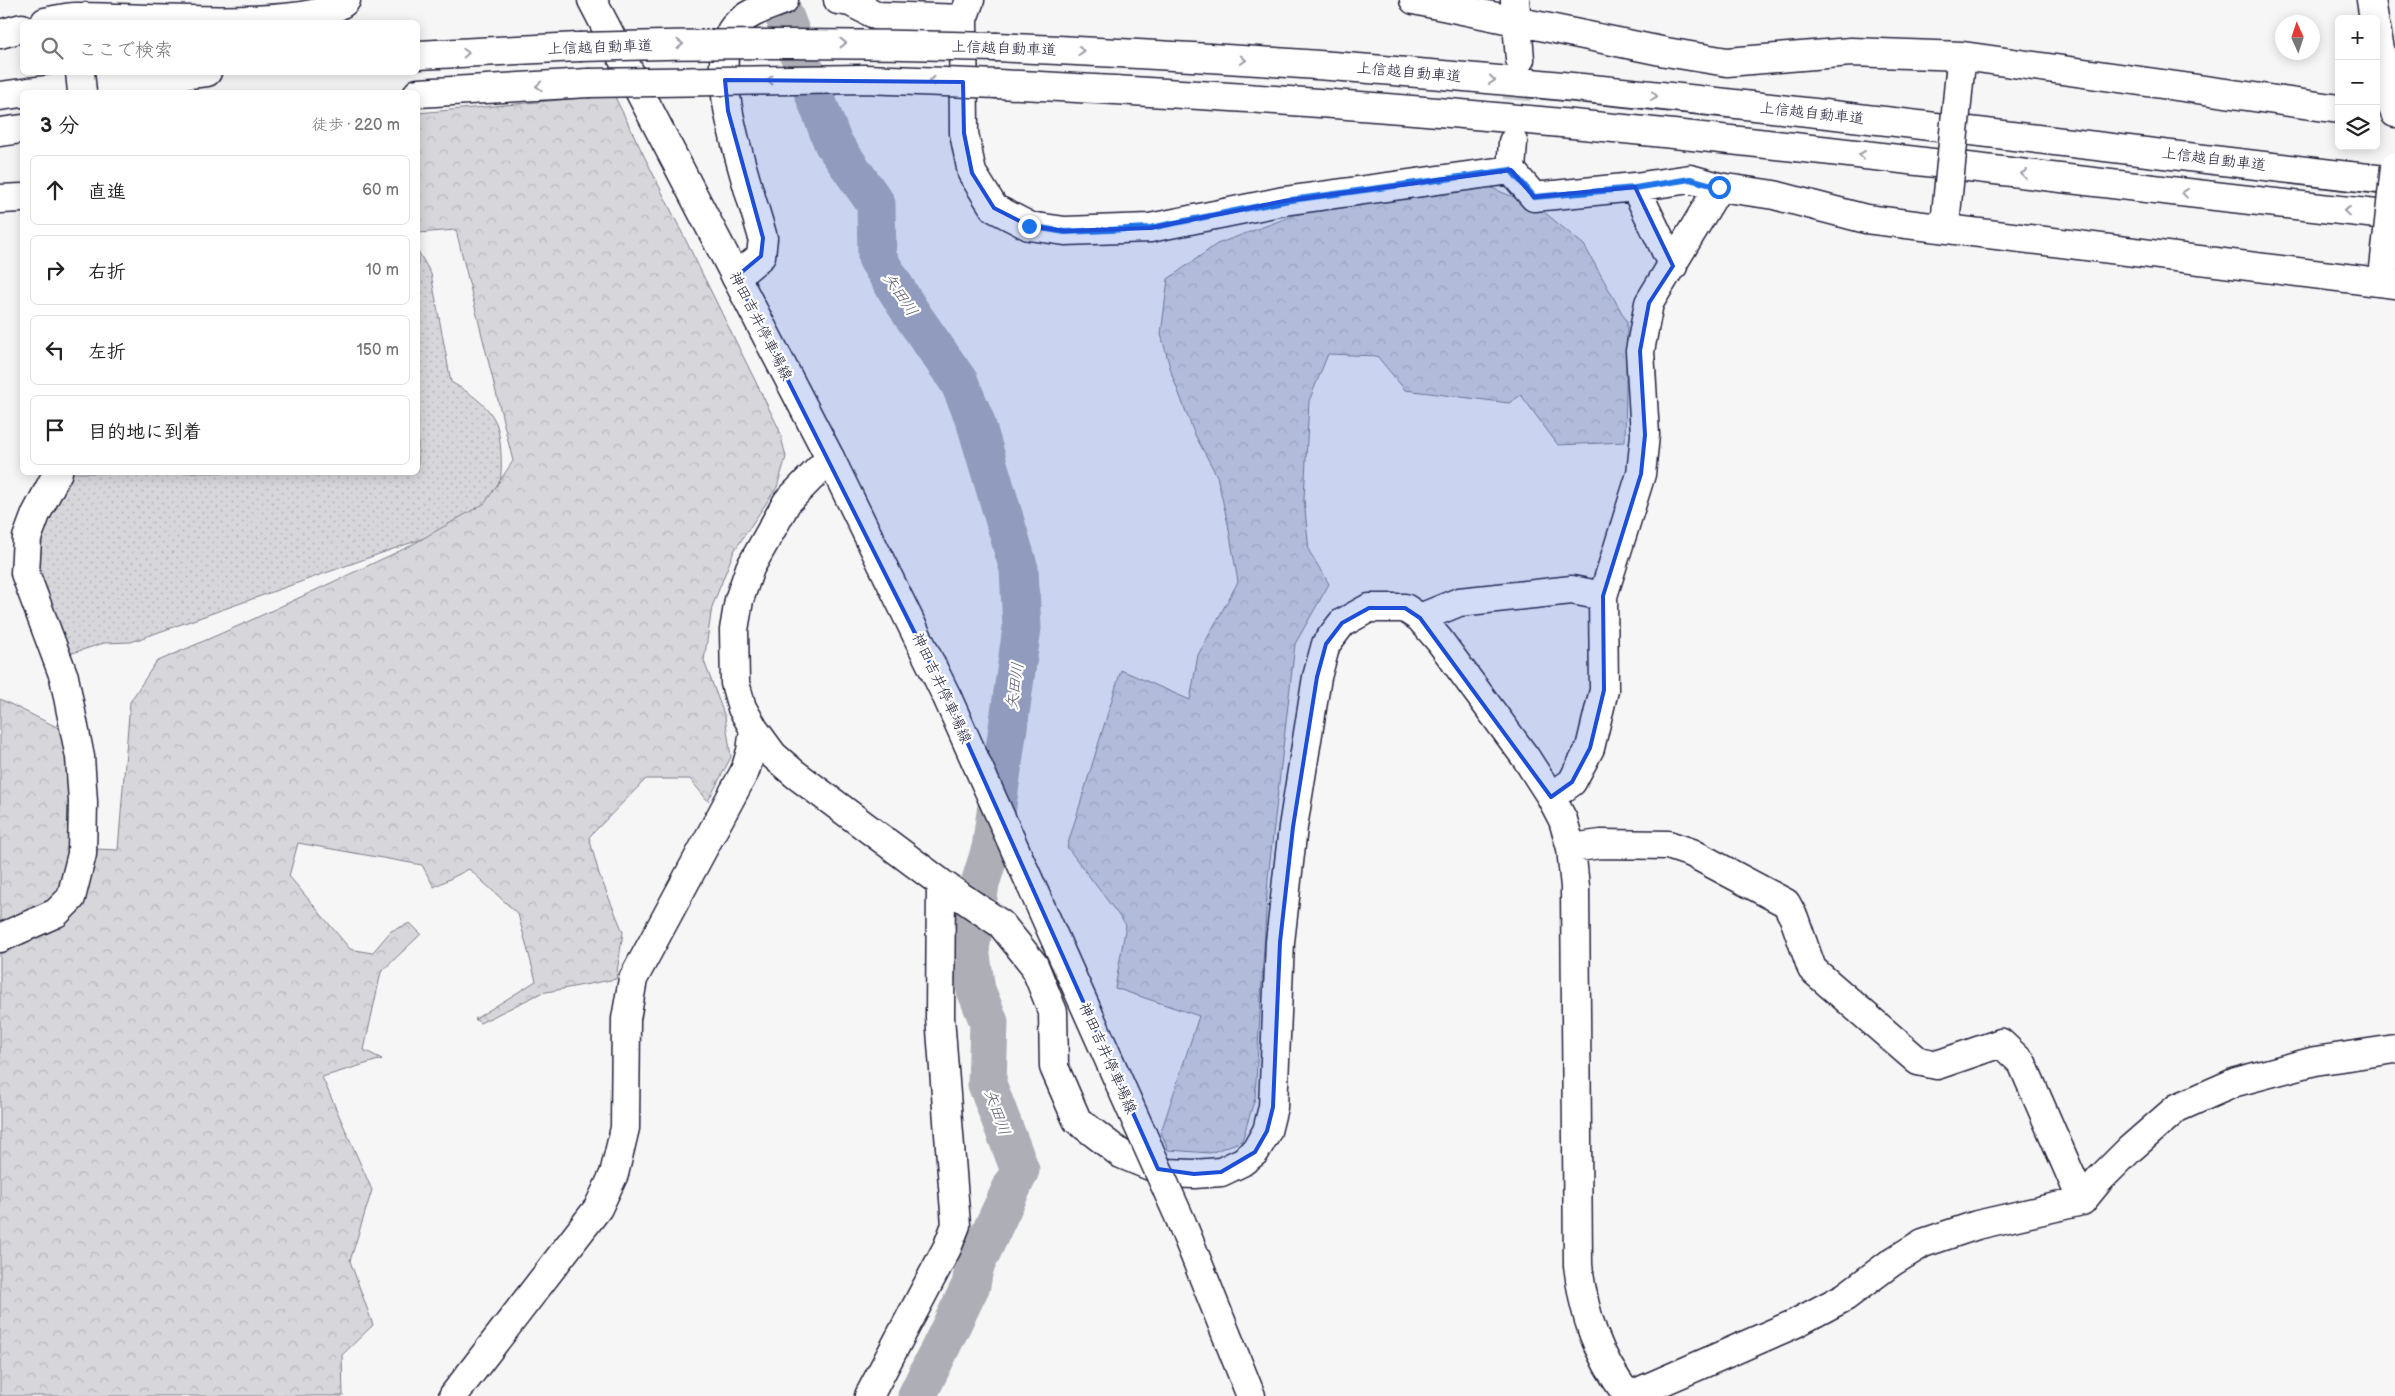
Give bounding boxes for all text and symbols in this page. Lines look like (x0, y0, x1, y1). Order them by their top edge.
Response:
north arrow (2275, 15, 2320, 60)
map controls (2335, 15, 2380, 150)
button: + (2335, 15, 2380, 60)
search box (20, 20, 420, 75)
icon: search (38, 34, 66, 62)
street label: 上信越自動車道 (547, 36, 653, 59)
street label: 上信越自動車道 (951, 37, 1057, 60)
one-way arrow (840, 38, 847, 48)
text: ここで検索 (78, 39, 173, 62)
one-way arrow (677, 39, 685, 50)
one-way arrow (1077, 46, 1085, 57)
one-way arrow (462, 47, 470, 58)
one-way arrow (1239, 55, 1247, 66)
street label: 上信越自動車道 (1356, 58, 1462, 87)
button: − (2335, 60, 2380, 105)
one-way arrow (1489, 74, 1497, 85)
one-way arrow (765, 75, 773, 85)
one-way arrow (928, 76, 936, 87)
one-way arrow (535, 80, 543, 91)
one-way arrow (1650, 90, 1658, 101)
street label: 上信越自動車道 (1759, 99, 1865, 128)
button: layers (2335, 105, 2380, 150)
text: 3 分 (40, 113, 79, 138)
text: 徒歩 · 220 m (312, 116, 400, 135)
street label: 上信越自動車道 (2161, 144, 2267, 175)
one-way arrow (1858, 150, 1866, 161)
one-way arrow (2019, 169, 2027, 180)
icon: ahead (41, 176, 69, 204)
route start (1708, 176, 1731, 199)
text: 直進 (88, 181, 126, 204)
text: 60 m (362, 181, 399, 200)
one-way arrow (2181, 188, 2189, 198)
one-way arrow (2342, 206, 2350, 217)
route end (1018, 215, 1041, 238)
icon: right (41, 256, 69, 284)
text: 右折 (88, 261, 126, 284)
text: 10 m (366, 261, 399, 280)
street label: 神田吉井停車場線 (725, 268, 796, 384)
water label: 矢田川 (878, 270, 921, 320)
icon: left (41, 336, 69, 364)
text: 左折 (88, 341, 126, 364)
text: 150 m (357, 341, 399, 360)
icon: arrive (41, 416, 69, 444)
text: 目的地に到着 (88, 421, 202, 444)
street label: 神田吉井停車場線 (908, 630, 976, 747)
water label: 矢田川 (1003, 661, 1028, 711)
street label: 神田吉井停車場線 (1074, 1000, 1141, 1117)
water label: 矢田川 (979, 1087, 1014, 1138)

